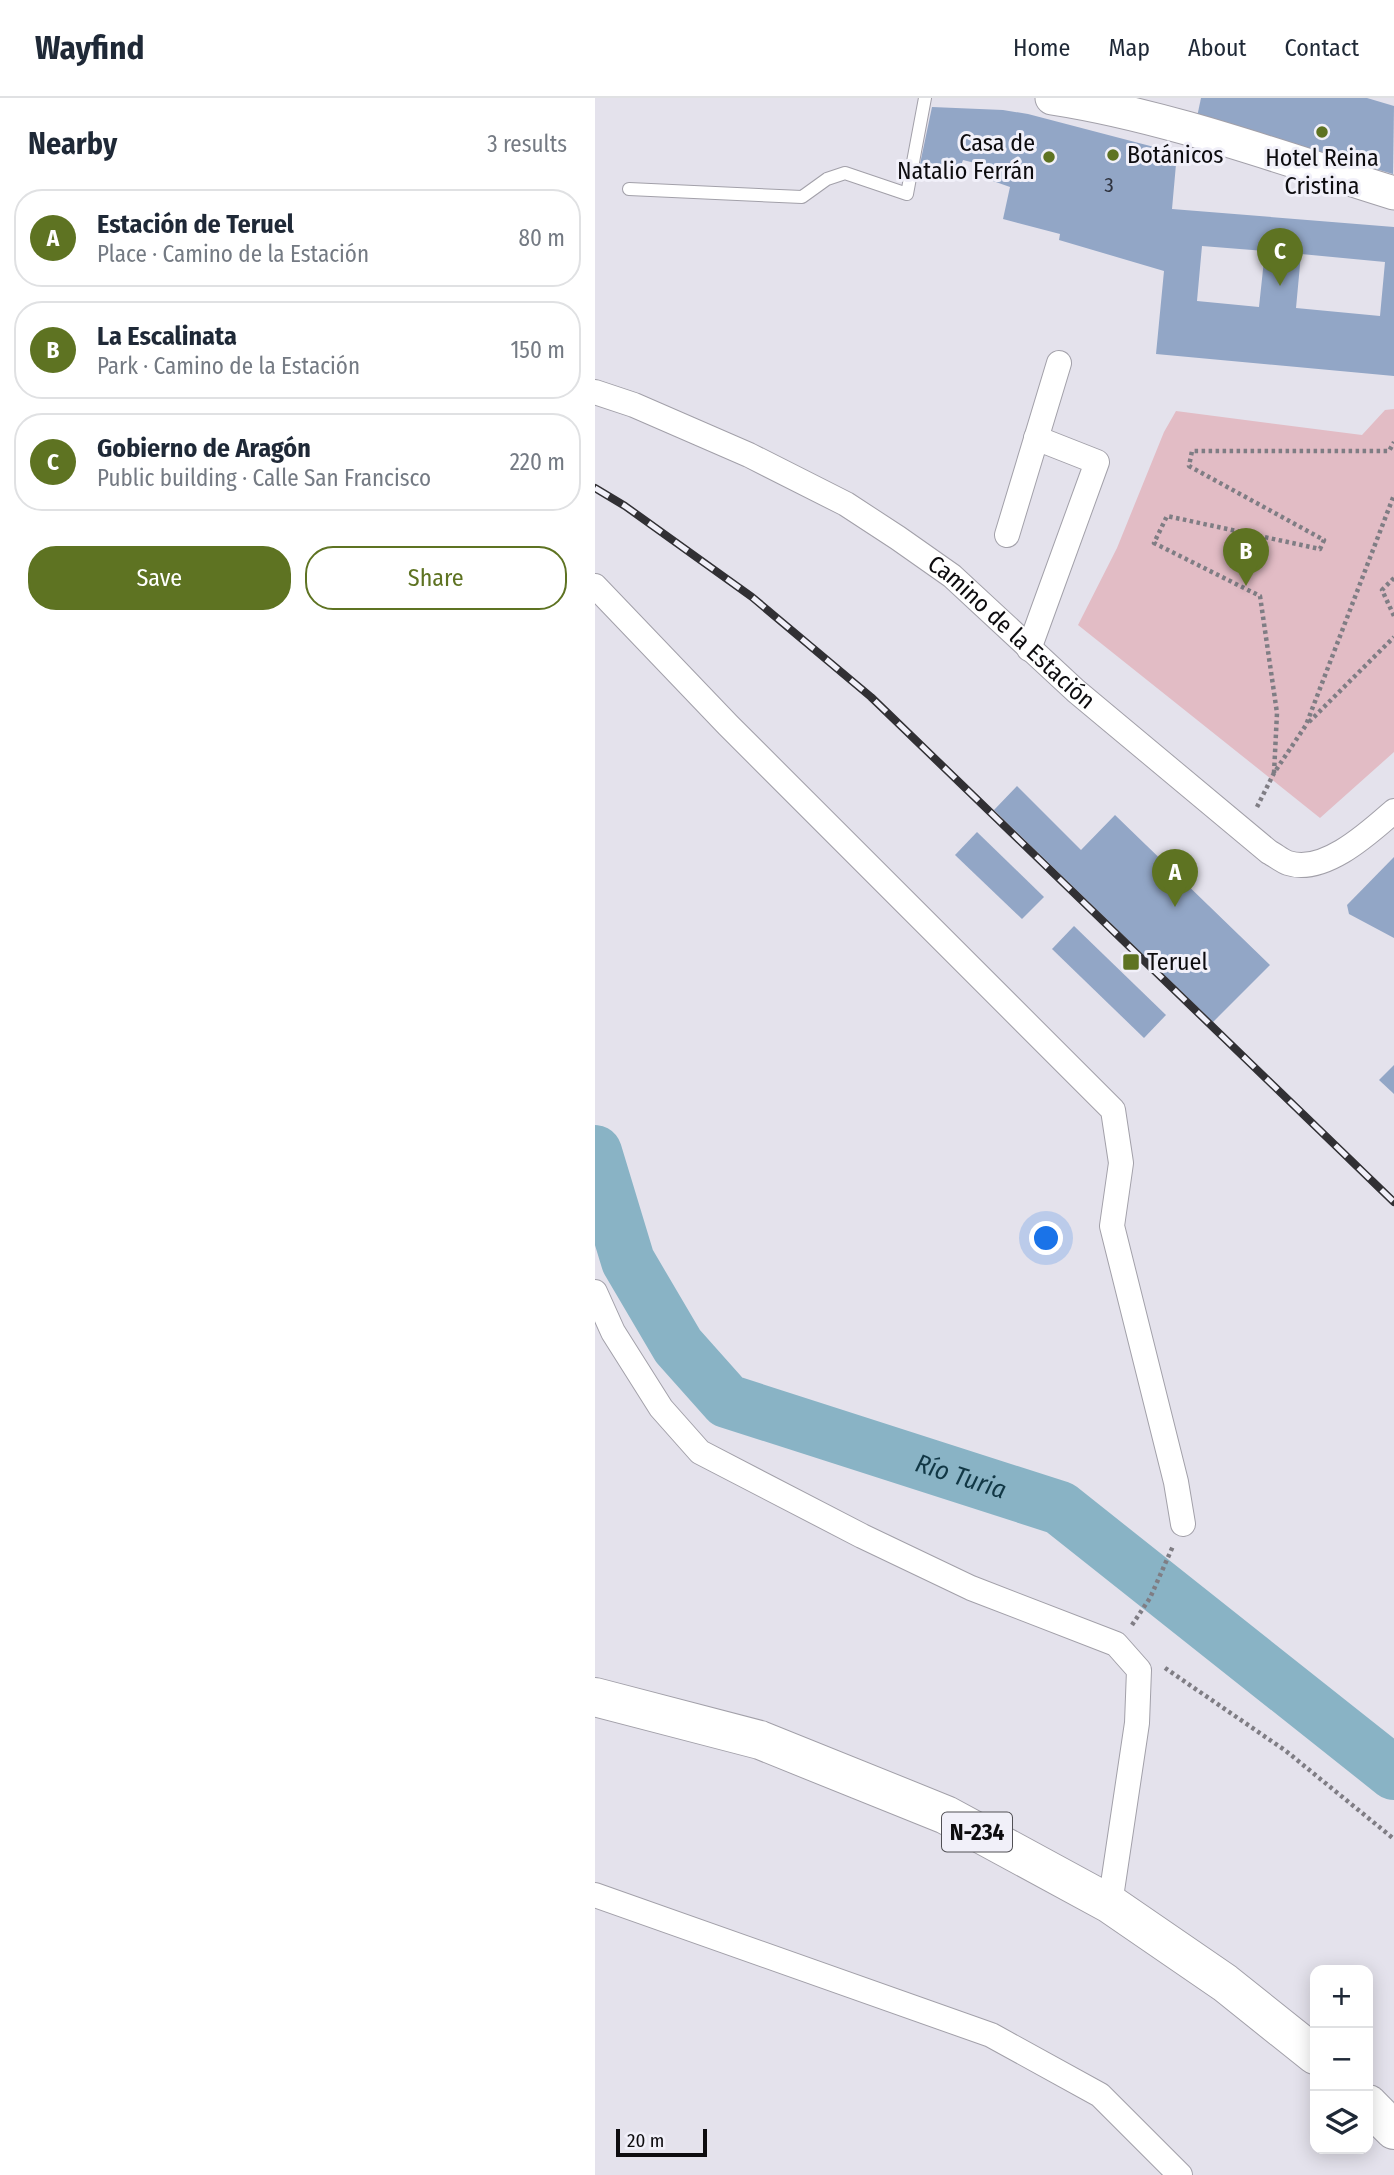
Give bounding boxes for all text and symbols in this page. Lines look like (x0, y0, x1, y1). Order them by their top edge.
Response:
text: Wayfind (35, 28, 144, 68)
text: Home (1013, 34, 1070, 62)
text: Map (1108, 34, 1150, 62)
text: About (1188, 34, 1246, 62)
text: Contact (1284, 34, 1359, 62)
marker: Hotel Reina Cristina (1314, 124, 1330, 140)
text: Nearby (28, 126, 117, 162)
place label: Casa de Natalio Ferrán (897, 129, 1035, 185)
text: 3 results (487, 130, 567, 158)
place label: Botánicos (1127, 141, 1224, 169)
place label: Hotel Reina Cristina (1265, 144, 1379, 200)
marker: Botánicos (1105, 147, 1121, 163)
marker: Casa de Natalio Ferrán (1041, 149, 1057, 165)
house number: 3 (1104, 172, 1114, 198)
text: Estación de Teruel (97, 209, 294, 240)
text: A (47, 224, 59, 252)
text: 80 m (518, 224, 565, 252)
pin: C (1257, 228, 1303, 286)
text: Place · Camino de la Estación (97, 240, 369, 268)
text: La Escalinata (97, 321, 237, 352)
text: B (47, 336, 59, 364)
text: 150 m (510, 336, 565, 364)
text: Park · Camino de la Estación (97, 352, 360, 380)
text: Gobierno de Aragón (97, 433, 311, 464)
text: C (47, 448, 59, 476)
text: 220 m (510, 448, 565, 476)
text: Public building · Calle San Francisco (97, 464, 431, 492)
pin: B (1223, 528, 1269, 586)
button: Save (28, 546, 291, 610)
button: Share (305, 546, 567, 610)
street label: Camino de la Estación (923, 549, 1101, 715)
pin: A (1152, 849, 1198, 907)
place label: Teruel (1147, 948, 1208, 976)
marker: Teruel (1121, 952, 1141, 972)
your location (1029, 1221, 1063, 1255)
water label: Río Turia (912, 1448, 1010, 1506)
road number: N-234 (942, 1812, 1012, 1852)
map controls (1310, 1965, 1373, 2154)
button: + (1310, 1965, 1373, 2028)
button: − (1310, 2028, 1373, 2091)
button: layers (1310, 2091, 1373, 2154)
scale bar (616, 2126, 707, 2158)
text: 20 m (627, 2129, 664, 2152)

